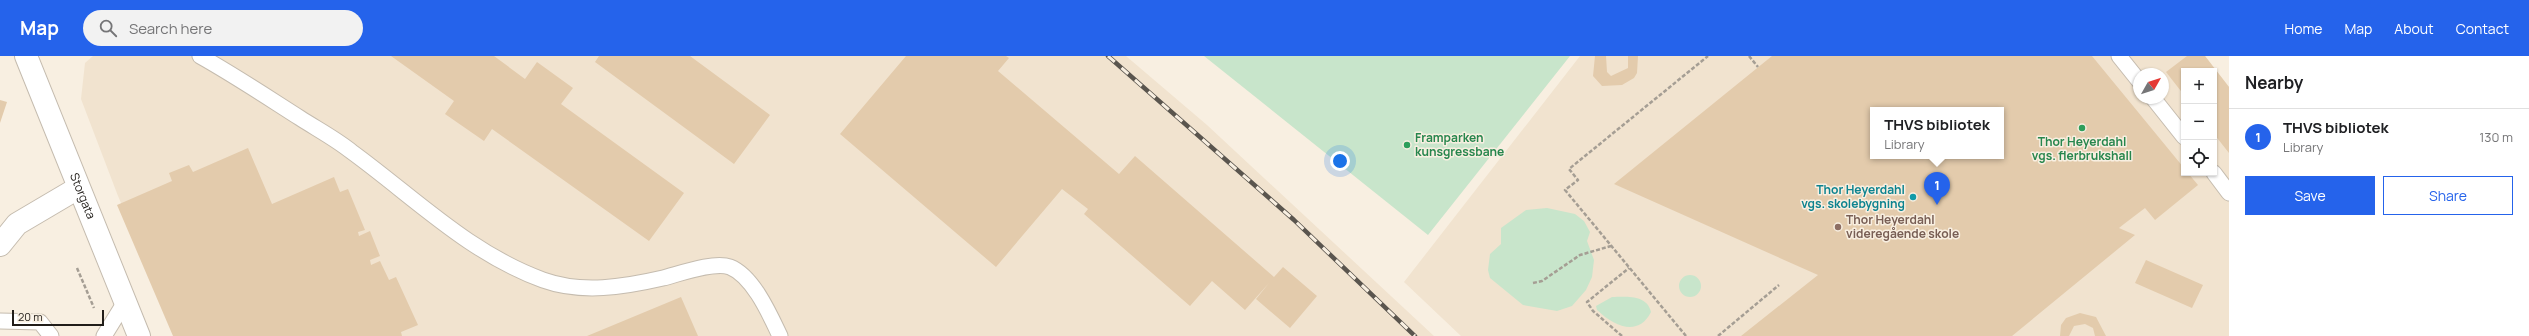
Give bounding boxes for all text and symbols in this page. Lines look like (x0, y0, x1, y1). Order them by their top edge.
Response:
search box (83, 10, 363, 46)
text: Map (20, 15, 59, 41)
icon: search (97, 17, 119, 39)
text: Search here (129, 18, 212, 39)
text: Home (2285, 19, 2322, 38)
text: Map (2344, 19, 2372, 38)
text: About (2394, 19, 2434, 38)
text: Contact (2456, 19, 2509, 38)
north arrow (2133, 68, 2169, 104)
map controls (2181, 68, 2217, 176)
button: + (2181, 68, 2217, 104)
text: Nearby (2245, 71, 2303, 94)
button: − (2181, 104, 2217, 140)
popup (1870, 107, 2004, 159)
text: THVS bibliotek (1884, 114, 1990, 135)
text: THVS bibliotek (2283, 117, 2389, 138)
marker: Thor Heyerdahl vgs. flerbrukshall (2077, 123, 2087, 133)
text: 1 (2255, 128, 2261, 146)
text: 130 m (2479, 128, 2513, 146)
place label: Framparken kunsgressbane (1415, 129, 1504, 160)
place label: Thor Heyerdahl vgs. flerbrukshall (2032, 133, 2132, 164)
text: Library (1884, 135, 1925, 153)
text: Library (2283, 138, 2323, 156)
marker: Framparken kunsgressbane (1402, 140, 1412, 150)
button: locate (2181, 140, 2217, 176)
your location (1330, 151, 1350, 171)
street label: Storgata (66, 170, 100, 221)
pin: 1 (1924, 172, 1950, 205)
button: Save (2245, 176, 2375, 215)
button: Share (2383, 176, 2513, 215)
place label: Thor Heyerdahl vgs. skolebygning (1801, 181, 1905, 212)
marker: Thor Heyerdahl vgs. skolebygning (1908, 192, 1918, 202)
place label: Thor Heyerdahl videregående skole (1846, 211, 1959, 242)
marker: Thor Heyerdahl videregående skole (1833, 222, 1843, 232)
scale bar (12, 308, 104, 327)
text: 20 m (18, 309, 43, 324)

